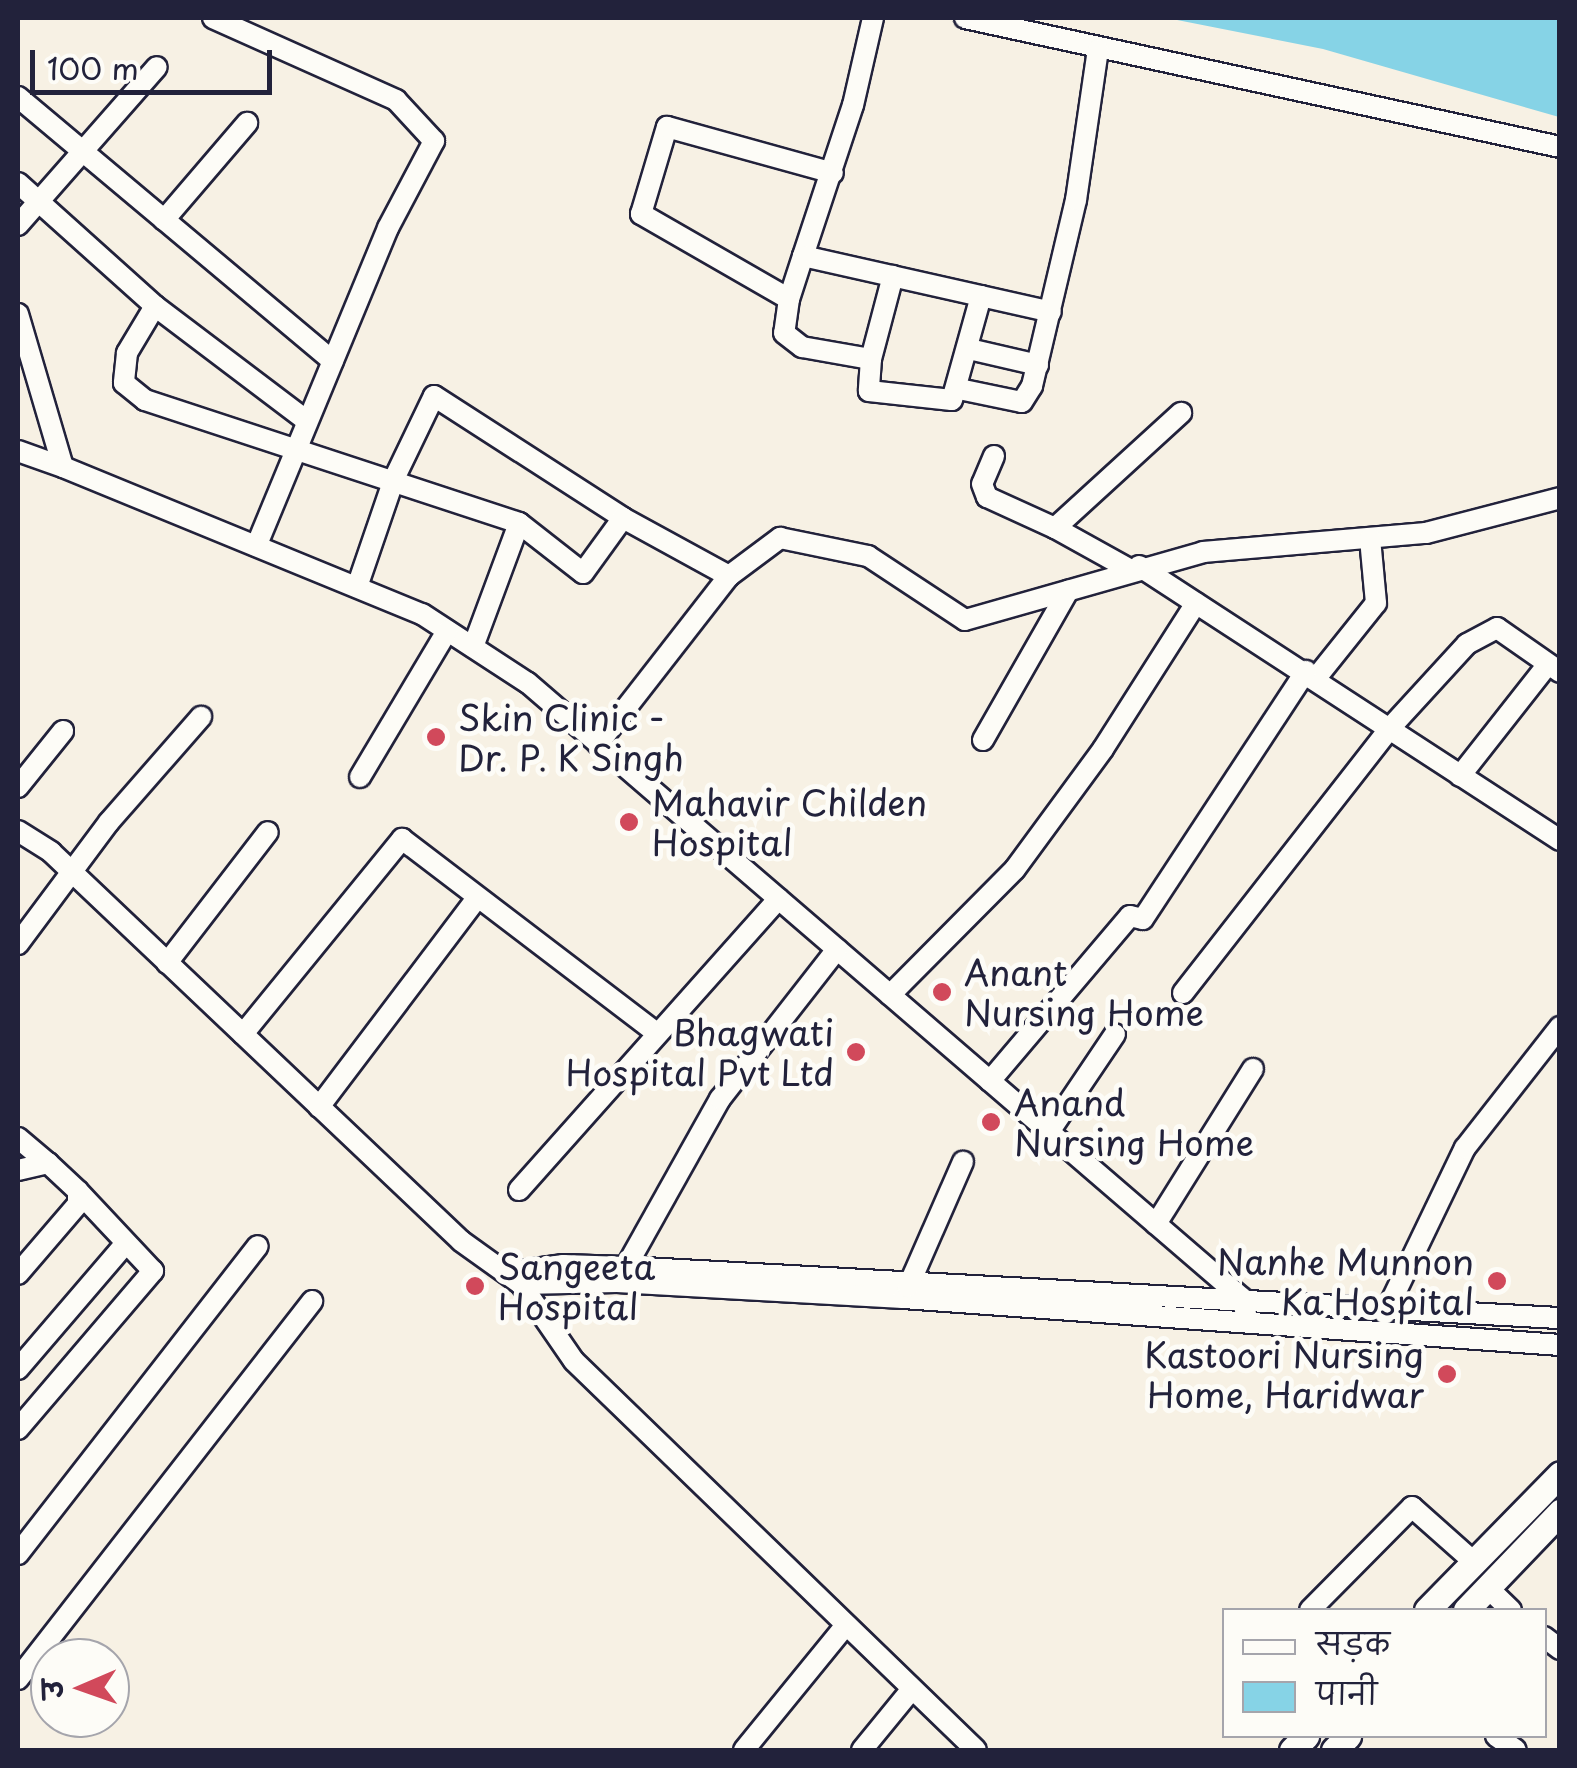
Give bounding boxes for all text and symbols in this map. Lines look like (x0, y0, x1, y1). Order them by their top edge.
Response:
scale bar (35, 30, 278, 92)
text: 100 m (47, 45, 139, 90)
place label: Skin Clinic - Dr. P. K Singh (458, 696, 690, 778)
marker: Skin Clinic - Dr. P. K Singh (423, 724, 449, 750)
place label: Mahavir Childen Hospital (652, 781, 927, 863)
marker: Mahavir Childen Hospital (616, 809, 642, 835)
place label: Anant Nursing Home (964, 951, 1204, 1033)
marker: Anant Nursing Home (929, 979, 955, 1005)
place label: Bhagwati Hospital Pvt Ltd (563, 1011, 834, 1093)
marker: Bhagwati Hospital Pvt Ltd (843, 1039, 869, 1065)
place label: Anand Nursing Home (1014, 1081, 1254, 1163)
marker: Anand Nursing Home (978, 1109, 1004, 1135)
place label: Nanhe Munnon Ka Hospital (1215, 1240, 1474, 1322)
place label: Sangeeta Hospital (498, 1245, 655, 1327)
marker: Nanhe Munnon Ka Hospital (1484, 1268, 1510, 1294)
marker: Sangeeta Hospital (462, 1273, 488, 1299)
place label: Kastoori Nursing Home, Haridwar (1144, 1333, 1424, 1415)
marker: Kastoori Nursing Home, Haridwar (1434, 1361, 1460, 1387)
legend (1222, 1608, 1547, 1738)
text: सड़क (1316, 1620, 1390, 1665)
north arrow (30, 1638, 130, 1738)
text: पानी (1316, 1670, 1377, 1715)
text: उ (30, 1679, 73, 1699)

